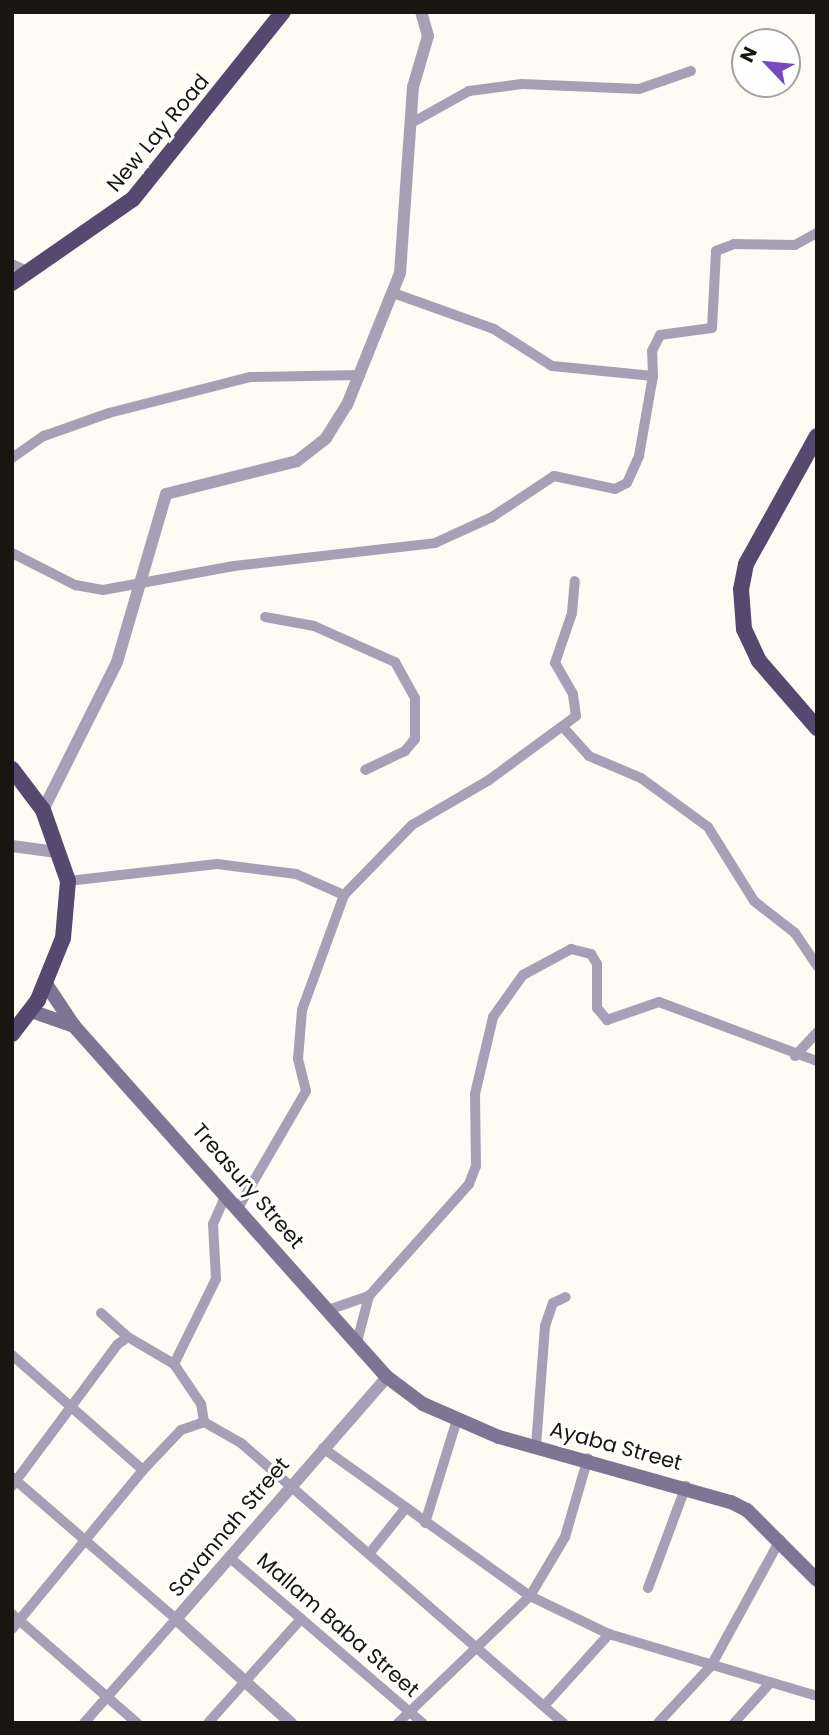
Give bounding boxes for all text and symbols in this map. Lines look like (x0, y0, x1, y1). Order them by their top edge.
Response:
north arrow (731, 28, 801, 98)
text: N (733, 42, 764, 67)
street label: New Lay Road (101, 69, 215, 197)
street label: Treasury Street (187, 1118, 309, 1254)
street label: Ayaba Street (547, 1416, 685, 1476)
street label: Savannah Street (163, 1452, 295, 1602)
street label: Mallam Baba Street (252, 1548, 424, 1702)

